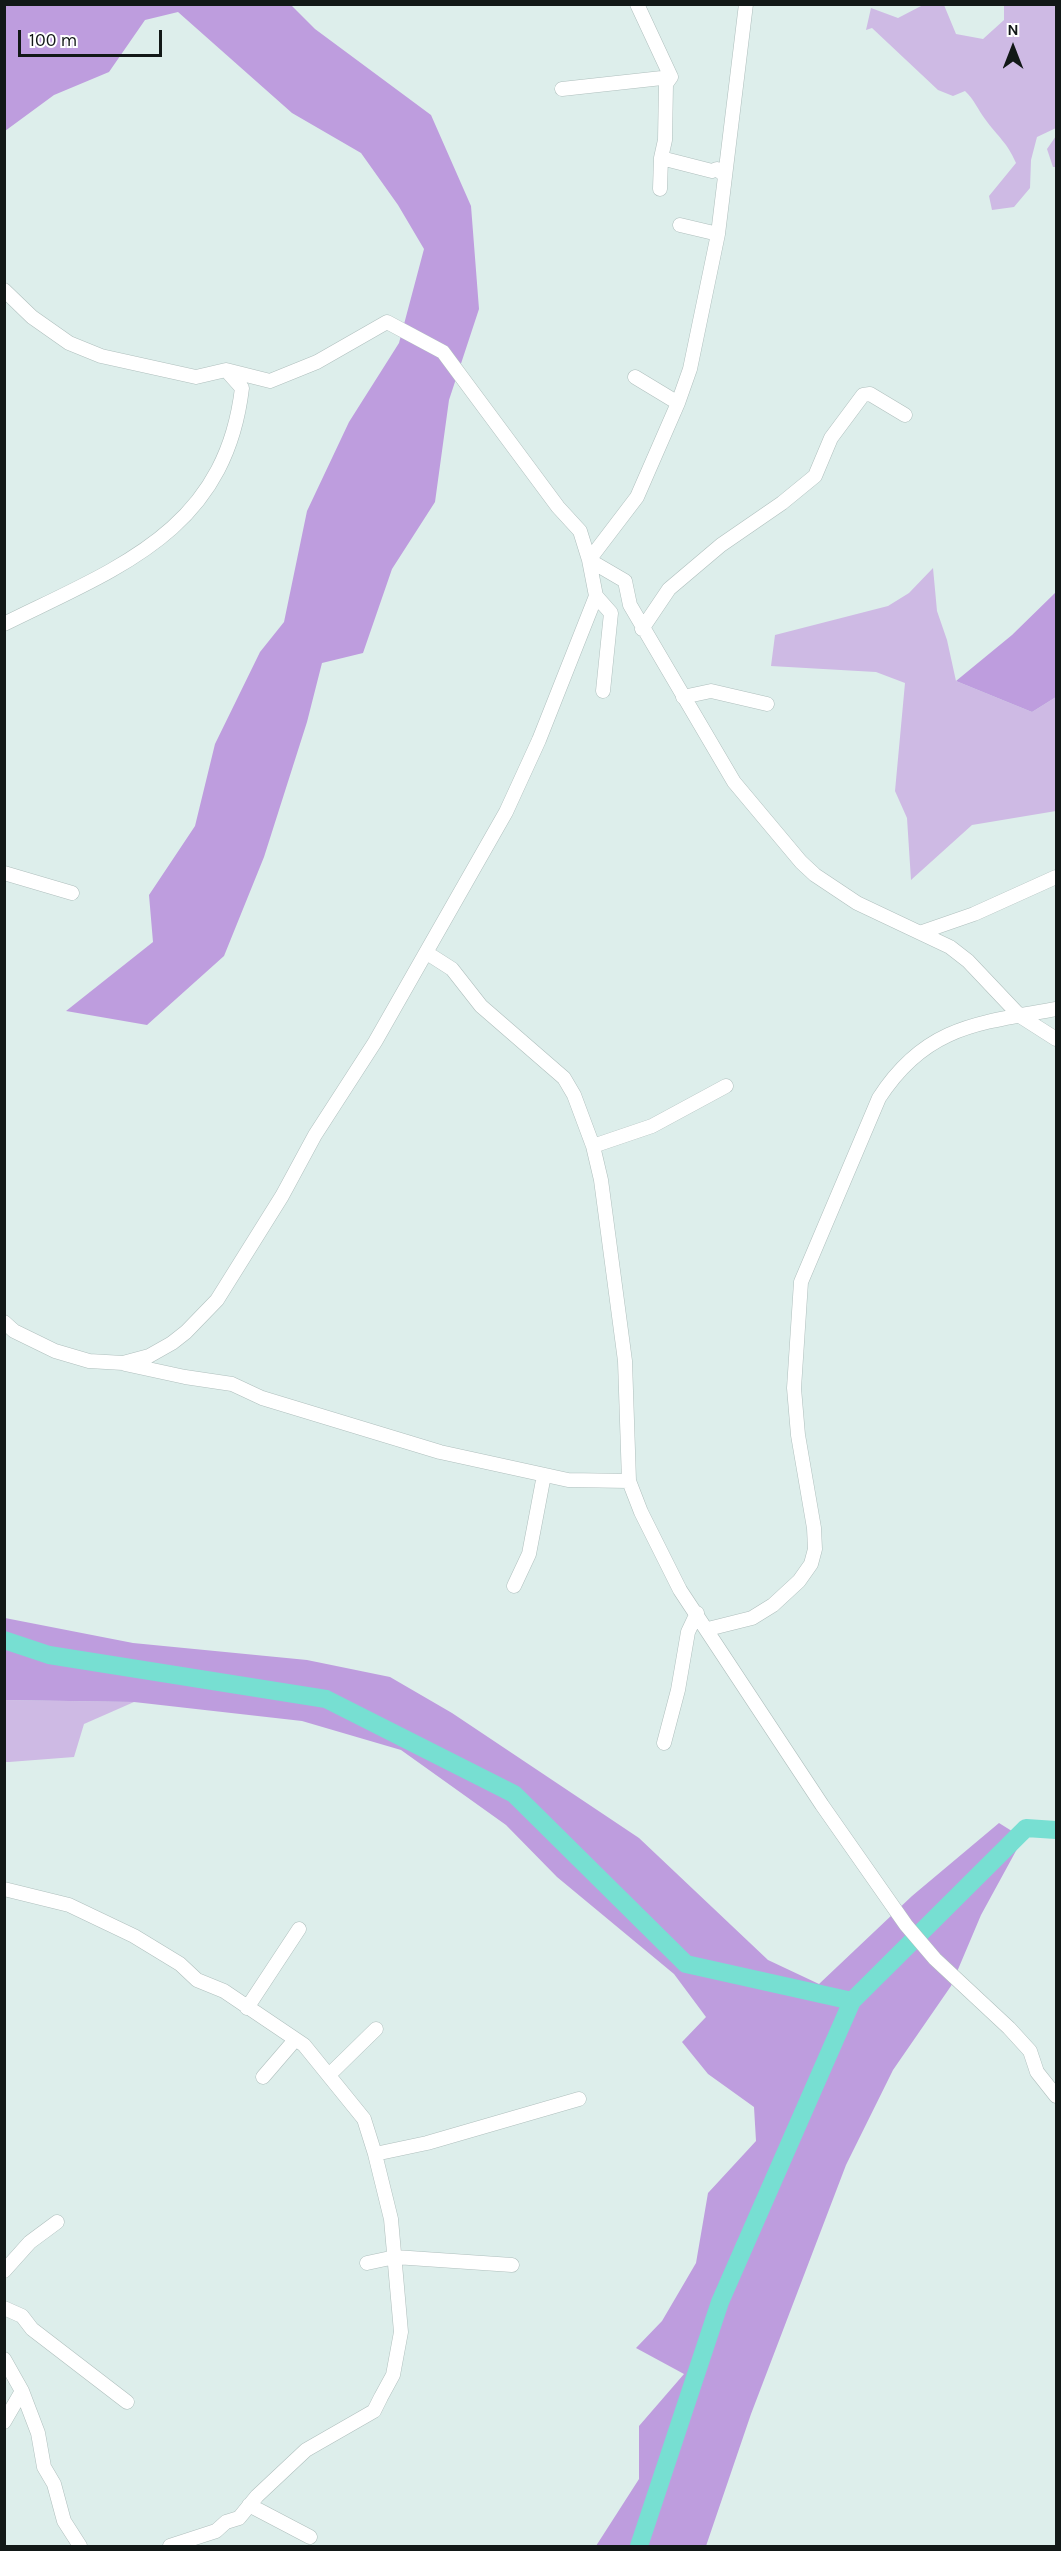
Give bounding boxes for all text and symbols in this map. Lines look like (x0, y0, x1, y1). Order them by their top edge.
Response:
scale bar (21, 18, 165, 56)
north arrow (983, 18, 1043, 78)
text: N (1007, 20, 1019, 39)
text: 100 m (29, 29, 77, 51)

